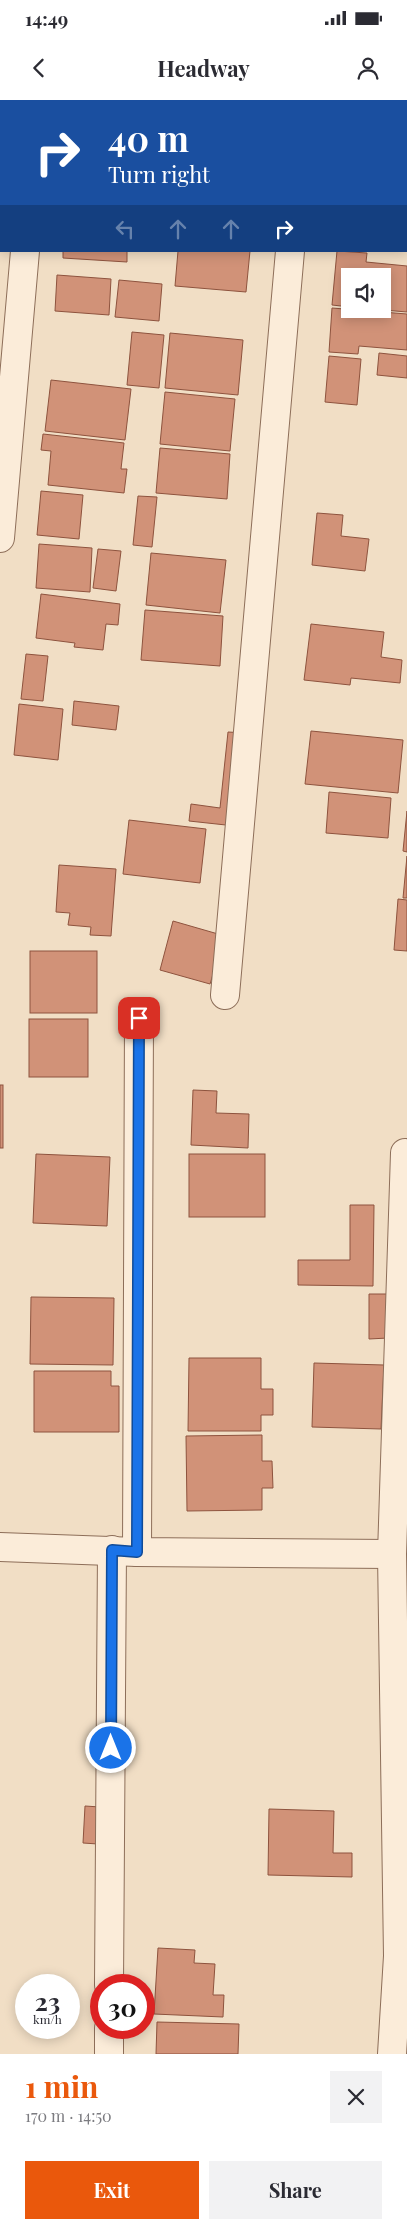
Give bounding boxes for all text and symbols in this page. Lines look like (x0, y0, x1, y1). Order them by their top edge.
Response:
text: 14:49 (25, 5, 68, 31)
text: Headway (157, 53, 250, 83)
icon: back (25, 54, 53, 82)
icon: person (354, 54, 382, 82)
text: 40 m (108, 114, 189, 161)
icon: right (25, 120, 90, 185)
text: Turn right (108, 159, 210, 189)
icon: left (111, 215, 139, 243)
icon: ahead (164, 215, 192, 243)
icon: ahead (217, 215, 245, 243)
icon: right (270, 215, 298, 243)
map controls (341, 268, 391, 318)
button: sound (341, 268, 391, 318)
pin (118, 997, 160, 1039)
icon: arrive (125, 1004, 153, 1032)
position arrow (84, 1721, 136, 1773)
speed limit sign: 30 (90, 1974, 155, 2039)
text: 23 (35, 1984, 60, 2017)
text: km/h (33, 2011, 62, 2027)
text: 1 min (25, 2066, 99, 2106)
button: close (330, 2071, 382, 2123)
text: 170 m · 14:50 (25, 2105, 112, 2126)
button: Exit (25, 2161, 199, 2219)
button: Share (209, 2161, 382, 2219)

